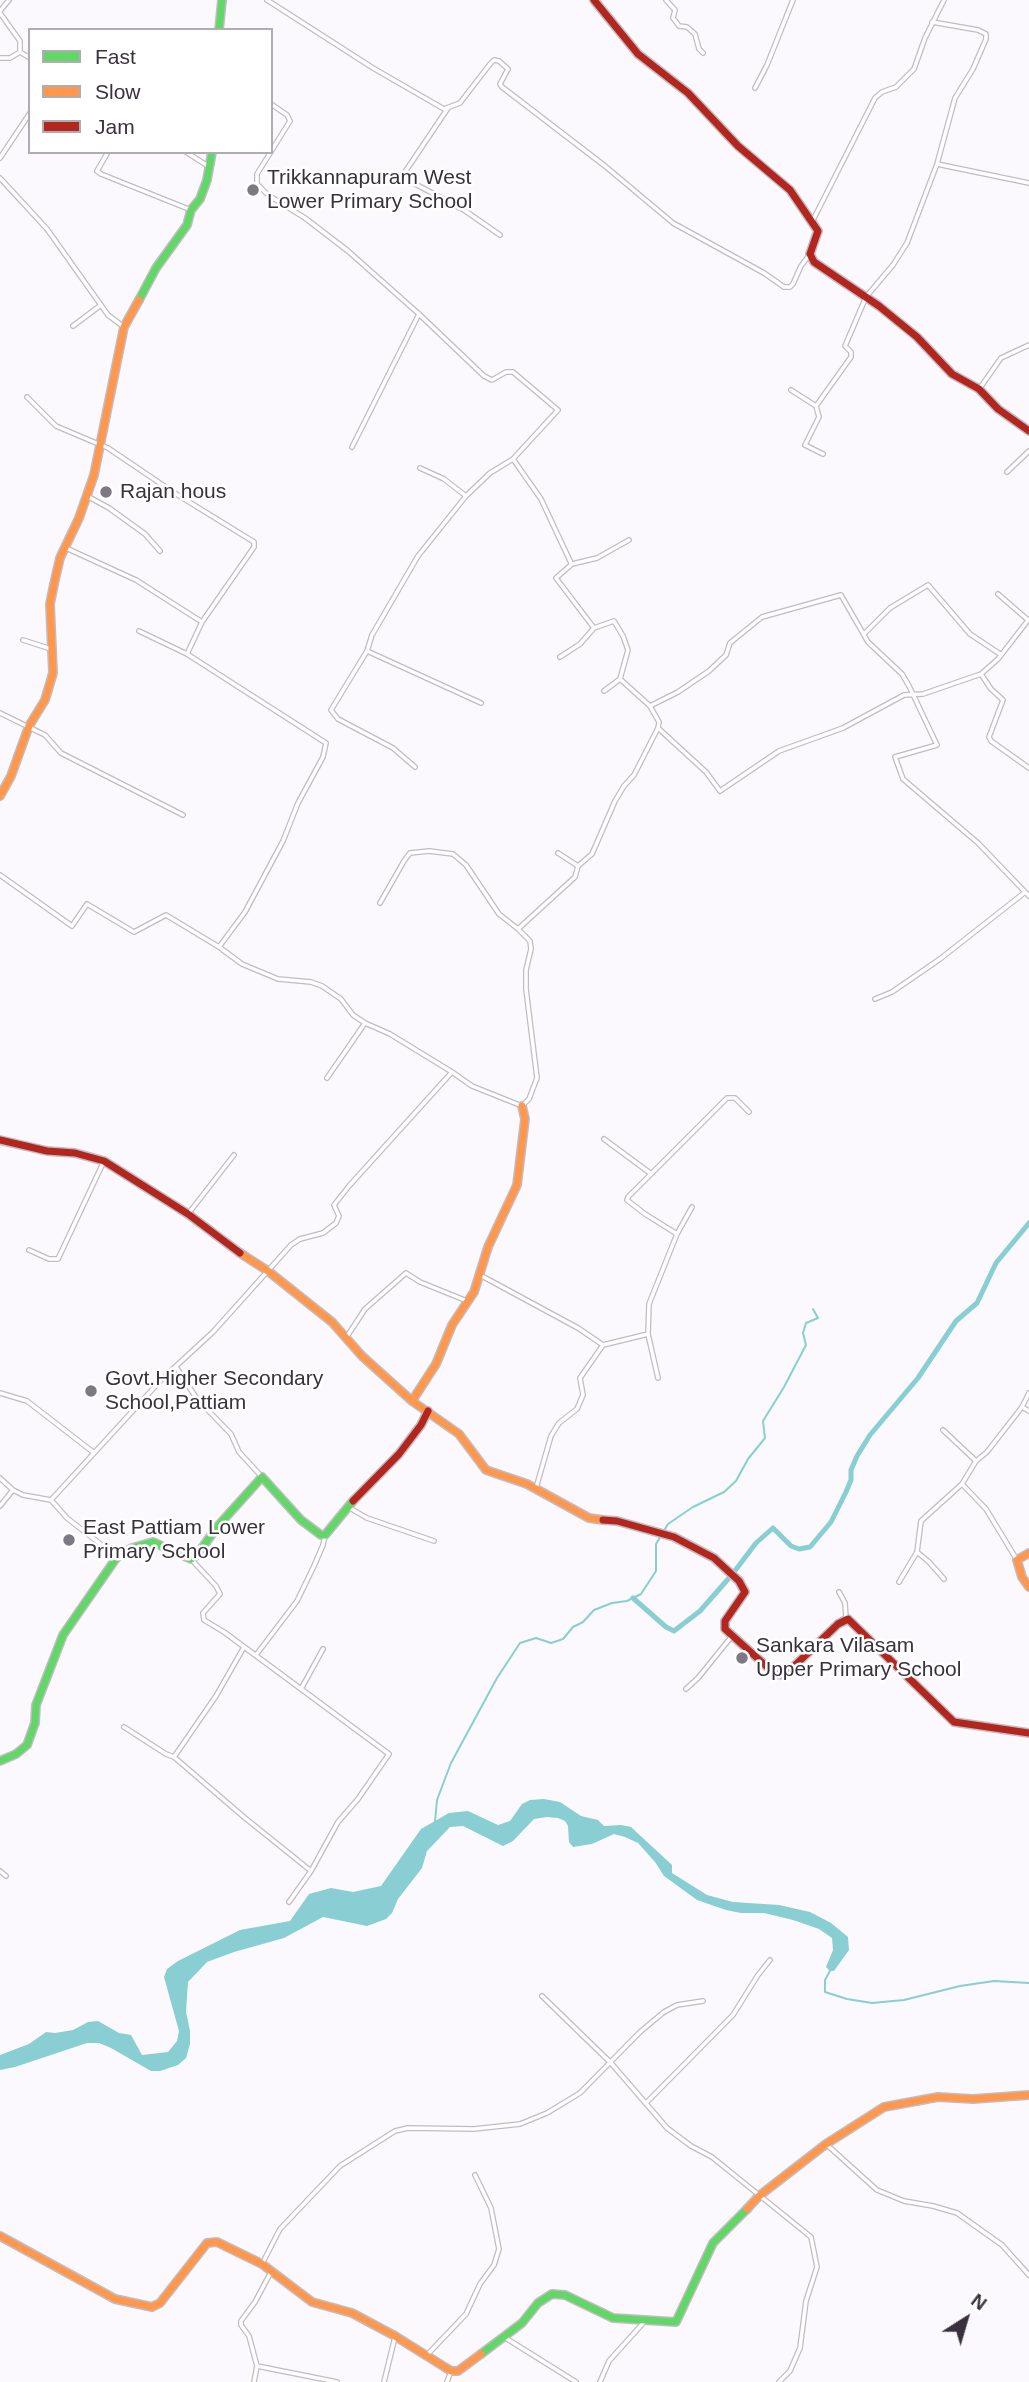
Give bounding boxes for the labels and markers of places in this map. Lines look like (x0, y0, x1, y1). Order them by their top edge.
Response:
place label: Trikkannapuram West Lower Primary School (267, 165, 472, 215)
marker: Trikkannapuram West Lower Primary School (245, 182, 261, 198)
place label: Rajan hous (120, 479, 226, 505)
marker: Rajan hous (98, 484, 114, 500)
place label: Govt.Higher Secondary School,Pattiam (105, 1366, 323, 1416)
marker: Govt.Higher Secondary School,Pattiam (83, 1383, 99, 1399)
place label: East Pattiam Lower Primary School (83, 1515, 265, 1565)
marker: East Pattiam Lower Primary School (61, 1532, 77, 1548)
place label: Sankara Vilasam Upper Primary School (756, 1633, 961, 1683)
marker: Sankara Vilasam Upper Primary School (734, 1650, 750, 1666)

